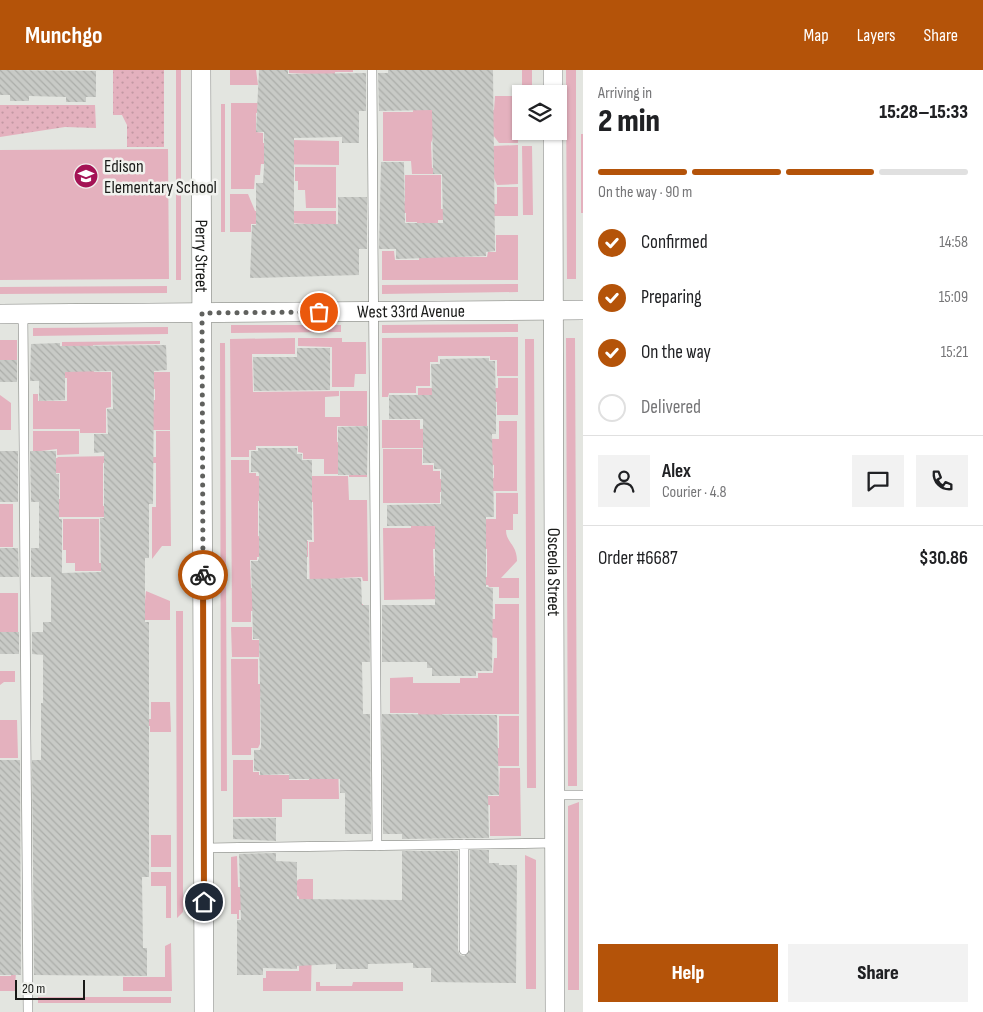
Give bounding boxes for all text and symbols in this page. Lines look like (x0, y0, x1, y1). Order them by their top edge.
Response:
text: Munchgo (25, 21, 103, 50)
text: Map (804, 25, 829, 46)
text: Layers (857, 25, 896, 46)
text: Share (924, 25, 958, 46)
text: Arriving in (598, 84, 652, 103)
map controls (512, 85, 567, 140)
button: layers (512, 85, 567, 140)
text: 15:28–15:33 (879, 101, 968, 124)
text: 2 min (598, 102, 660, 141)
place label: Edison Elementary School (104, 156, 217, 198)
school or university icon: Edison Elementary School (73, 163, 99, 189)
text: On the way · 90 m (598, 183, 692, 202)
street label: Perry Street (191, 219, 212, 293)
icon: check (598, 229, 626, 257)
text: Confirmed (641, 231, 708, 254)
text: 14:58 (939, 233, 968, 252)
icon: check (598, 284, 626, 312)
text: Preparing (641, 286, 702, 309)
text: 15:09 (939, 288, 968, 307)
pin (298, 291, 340, 333)
icon: bag (305, 298, 333, 326)
street label: West 33rd Avenue (357, 300, 465, 322)
icon: check (598, 339, 626, 367)
text: On the way (641, 341, 711, 364)
text: 15:21 (941, 343, 968, 362)
text: Delivered (641, 396, 701, 419)
button: person (598, 455, 650, 507)
button: chat (852, 455, 904, 507)
button: phone (916, 455, 968, 507)
text: Alex (662, 460, 691, 483)
text: Courier · 4.8 (662, 483, 726, 502)
street label: Osceola Street (543, 528, 565, 617)
text: Order #6687 (598, 547, 678, 570)
text: $30.86 (919, 547, 968, 570)
courier (178, 550, 228, 600)
icon: bike (189, 561, 217, 589)
pin (183, 881, 225, 923)
icon: home (190, 888, 218, 916)
button: Help (598, 944, 778, 1002)
button: Share (788, 944, 968, 1002)
scale bar (15, 977, 85, 1000)
text: 20 m (22, 980, 45, 997)

